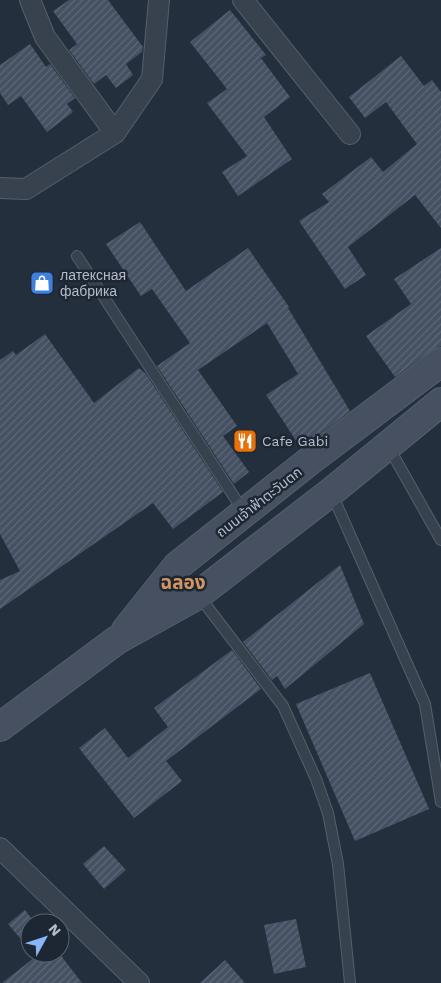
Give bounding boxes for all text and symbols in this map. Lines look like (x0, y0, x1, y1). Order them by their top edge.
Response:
place label: латексная фабрика (60, 267, 126, 299)
shop icon: латексная фабрика (29, 270, 55, 296)
restaurant icon: Cafe Gabi (232, 428, 258, 454)
place label: Cafe Gabi (262, 433, 328, 449)
street label: ถนนเจ้าฟ้าตะวันตก (213, 464, 305, 540)
district label: ฉลอง (160, 571, 206, 594)
north arrow (20, 913, 70, 963)
text: N (45, 921, 64, 939)

